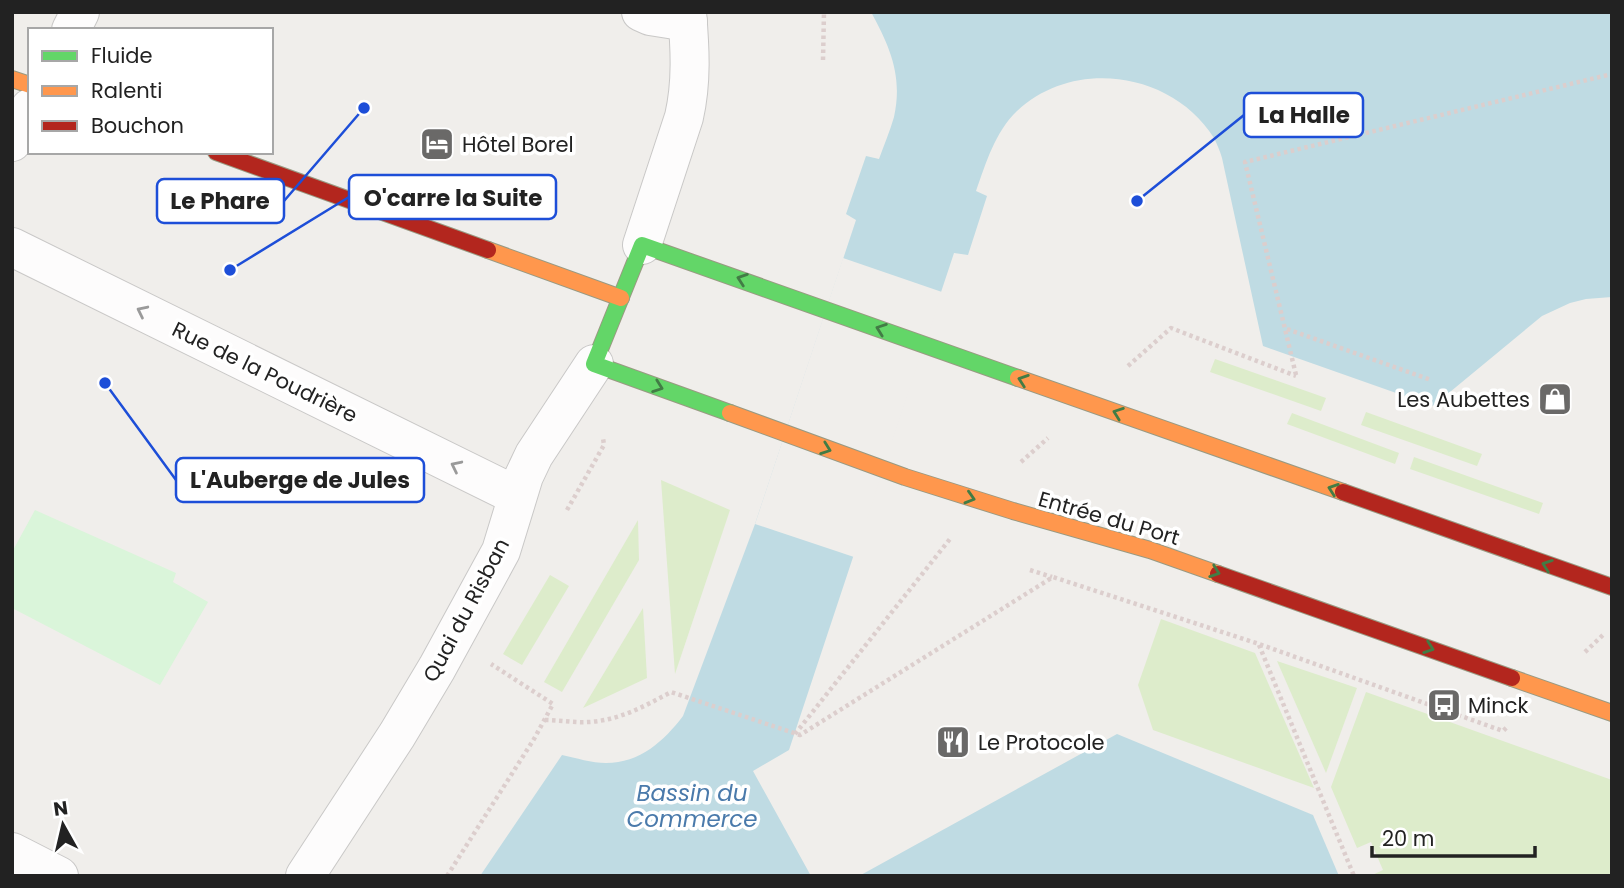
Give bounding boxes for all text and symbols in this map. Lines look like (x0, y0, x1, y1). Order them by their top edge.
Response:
legend (28, 28, 273, 154)
text: Fluide (91, 41, 153, 70)
text: Ralenti (91, 76, 162, 105)
callout: La Halle (1244, 93, 1363, 137)
text: La Halle (1258, 99, 1350, 131)
text: Bouchon (91, 111, 184, 140)
hotel icon: Hôtel Borel (418, 125, 456, 163)
place label: Hôtel Borel (462, 130, 574, 159)
callout: O'carre la Suite (349, 175, 556, 219)
callout: Le Phare (157, 179, 284, 223)
text: O'carre la Suite (364, 182, 542, 214)
text: Le Phare (170, 185, 270, 217)
one-way arrow (737, 273, 749, 287)
one-way arrow (137, 306, 149, 320)
street label: Rue de la Poudrière (168, 315, 362, 429)
one-way arrow (875, 323, 887, 337)
one-way arrow (1018, 374, 1030, 388)
one-way arrow (651, 379, 663, 393)
shop icon: Les Aubettes (1536, 380, 1574, 418)
place label: Les Aubettes (1397, 385, 1530, 414)
one-way arrow (1113, 407, 1125, 421)
one-way arrow (820, 441, 832, 455)
callout: L'Auberge de Jules (176, 458, 424, 502)
one-way arrow (451, 460, 463, 474)
text: L'Auberge de Jules (190, 464, 410, 496)
one-way arrow (1327, 483, 1339, 497)
street label: Entrée du Port (1035, 484, 1183, 552)
one-way arrow (963, 489, 975, 504)
street label: Quai du Risban (416, 533, 516, 687)
one-way arrow (1542, 559, 1554, 573)
one-way arrow (1208, 564, 1220, 578)
one-way arrow (1423, 640, 1435, 654)
bus stop icon: Minck (1425, 686, 1463, 724)
place label: Minck (1468, 691, 1528, 720)
restaurant icon: Le Protocole (934, 723, 972, 761)
place label: Le Protocole (978, 728, 1105, 757)
water label: Bassin du Commerce (627, 777, 757, 835)
north arrow (28, 790, 98, 860)
text: N (52, 794, 70, 823)
scale bar (1372, 814, 1535, 858)
text: 20 m (1382, 824, 1435, 853)

